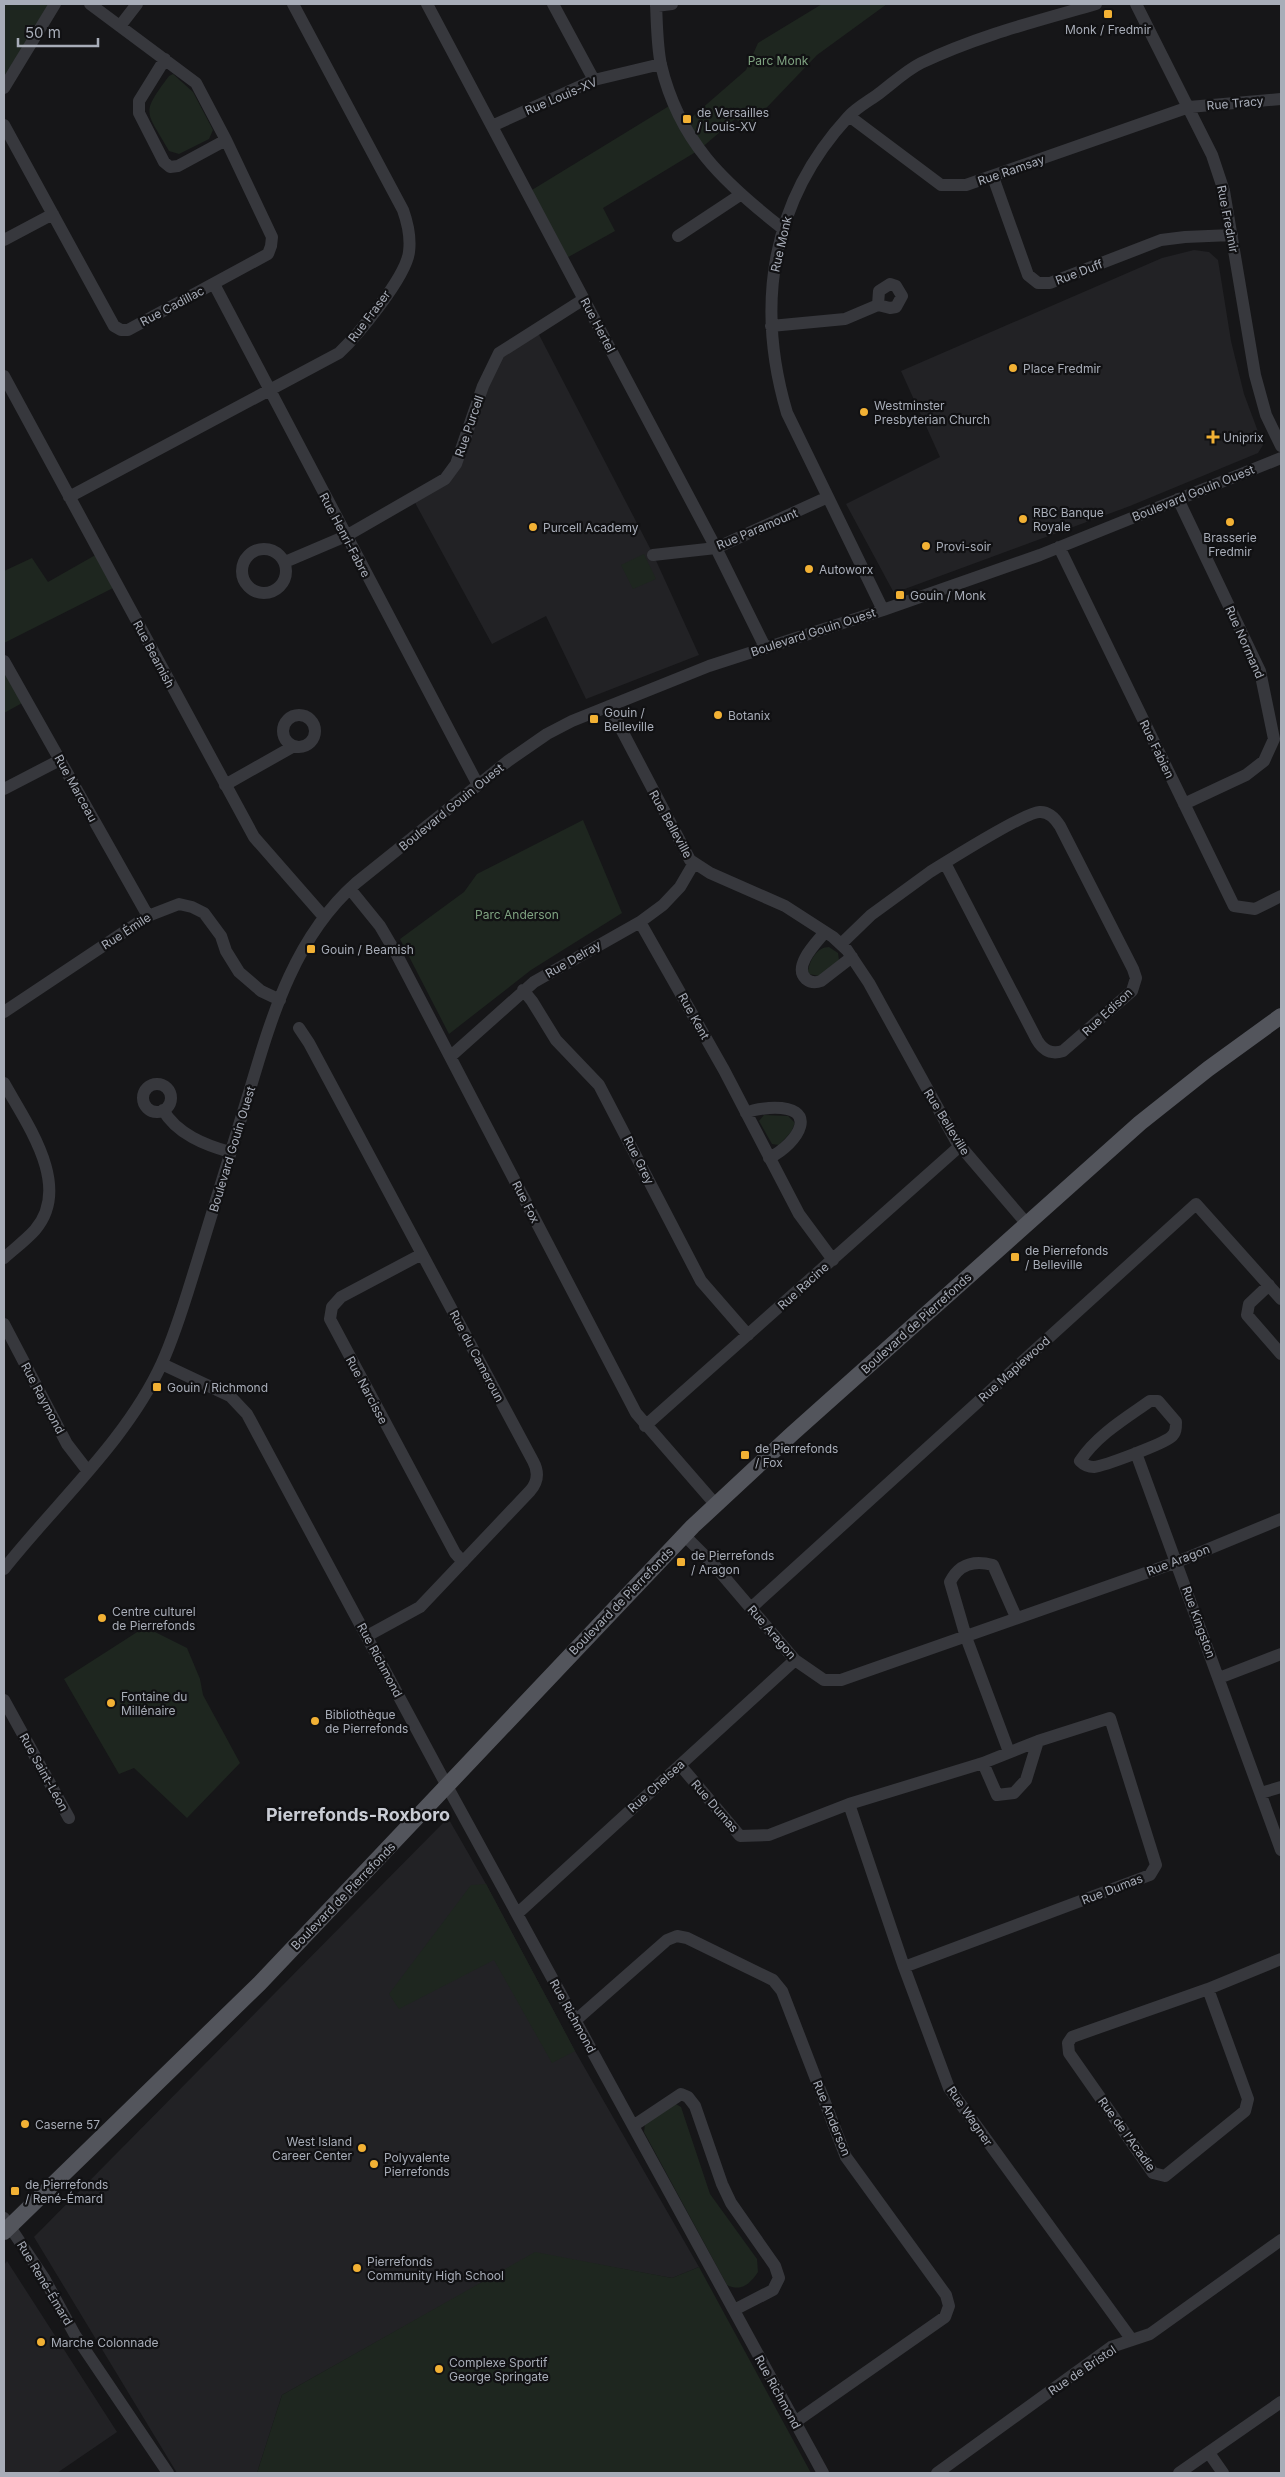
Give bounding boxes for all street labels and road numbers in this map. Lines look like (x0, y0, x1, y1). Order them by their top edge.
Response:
street label: Rue Louis-XV (523, 74, 599, 118)
street label: Rue Tracy (1206, 93, 1264, 113)
street label: Rue Ramsay (976, 151, 1047, 188)
street label: Rue Fredmir (1214, 184, 1242, 255)
street label: Rue Monk (767, 214, 795, 273)
street label: Rue Duff (1053, 256, 1105, 288)
street label: Rue Cadillac (137, 283, 207, 329)
street label: Rue Fraser (345, 287, 394, 345)
street label: Rue Hertel (577, 295, 619, 355)
street label: Rue Purcell (452, 393, 486, 459)
street label: Boulevard Gouin Ouest (1130, 462, 1256, 524)
street label: Rue Henri-Fabre (316, 490, 374, 580)
street label: Rue Paramount (714, 505, 800, 553)
street label: Rue Normand (1222, 603, 1268, 681)
street label: Boulevard Gouin Ouest (749, 605, 877, 659)
street label: Rue Beamish (130, 618, 178, 690)
street label: Rue Fabien (1136, 717, 1178, 781)
street label: Rue Marceau (51, 752, 101, 824)
street label: Boulevard Gouin Ouest (396, 760, 506, 854)
street label: Rue Belleville (646, 788, 696, 860)
street label: Rue Émile (99, 910, 153, 952)
street label: Rue Delray (543, 937, 604, 981)
street label: Rue Edison (1079, 985, 1135, 1039)
street label: Rue Kent (675, 990, 713, 1042)
street label: Boulevard Gouin Ouest (206, 1084, 258, 1214)
street label: Rue Belleville (921, 1086, 973, 1158)
street label: Rue Grey (621, 1133, 658, 1187)
street label: Rue Fox (509, 1178, 543, 1226)
street label: Rue Racine (774, 1259, 832, 1313)
street label: Boulevard de Pierrefonds (858, 1269, 974, 1377)
street label: Rue du Cameroun (447, 1308, 507, 1404)
street label: Rue Maplewood (975, 1333, 1053, 1405)
street label: Rue Narcisse (343, 1353, 391, 1427)
street label: Rue Raymond (18, 1360, 68, 1436)
street label: Rue Aragon (1144, 1541, 1212, 1579)
street label: Boulevard de Pierrefonds (566, 1544, 676, 1658)
street label: Rue Kingston (1179, 1584, 1219, 1660)
street label: Rue Aragon (745, 1602, 799, 1662)
street label: Rue Richmond (354, 1620, 406, 1700)
street label: Rue Saint-Léon (16, 1730, 72, 1814)
street label: Rue Chelsea (625, 1757, 687, 1815)
street label: Rue Dumas (688, 1777, 742, 1835)
street label: Boulevard de Pierrefonds (288, 1839, 398, 1953)
street label: Rue Dumas (1079, 1870, 1145, 1908)
street label: Rue Richmond (547, 1977, 599, 2055)
street label: Rue Anderson (810, 2078, 854, 2158)
street label: Rue Wagner (944, 2083, 996, 2149)
street label: Rue de l'Acadie (1095, 2094, 1159, 2174)
street label: Rue René-Émard (14, 2238, 76, 2328)
street label: Rue de Bristol (1045, 2342, 1119, 2398)
street label: Rue Richmond (752, 2353, 804, 2431)

